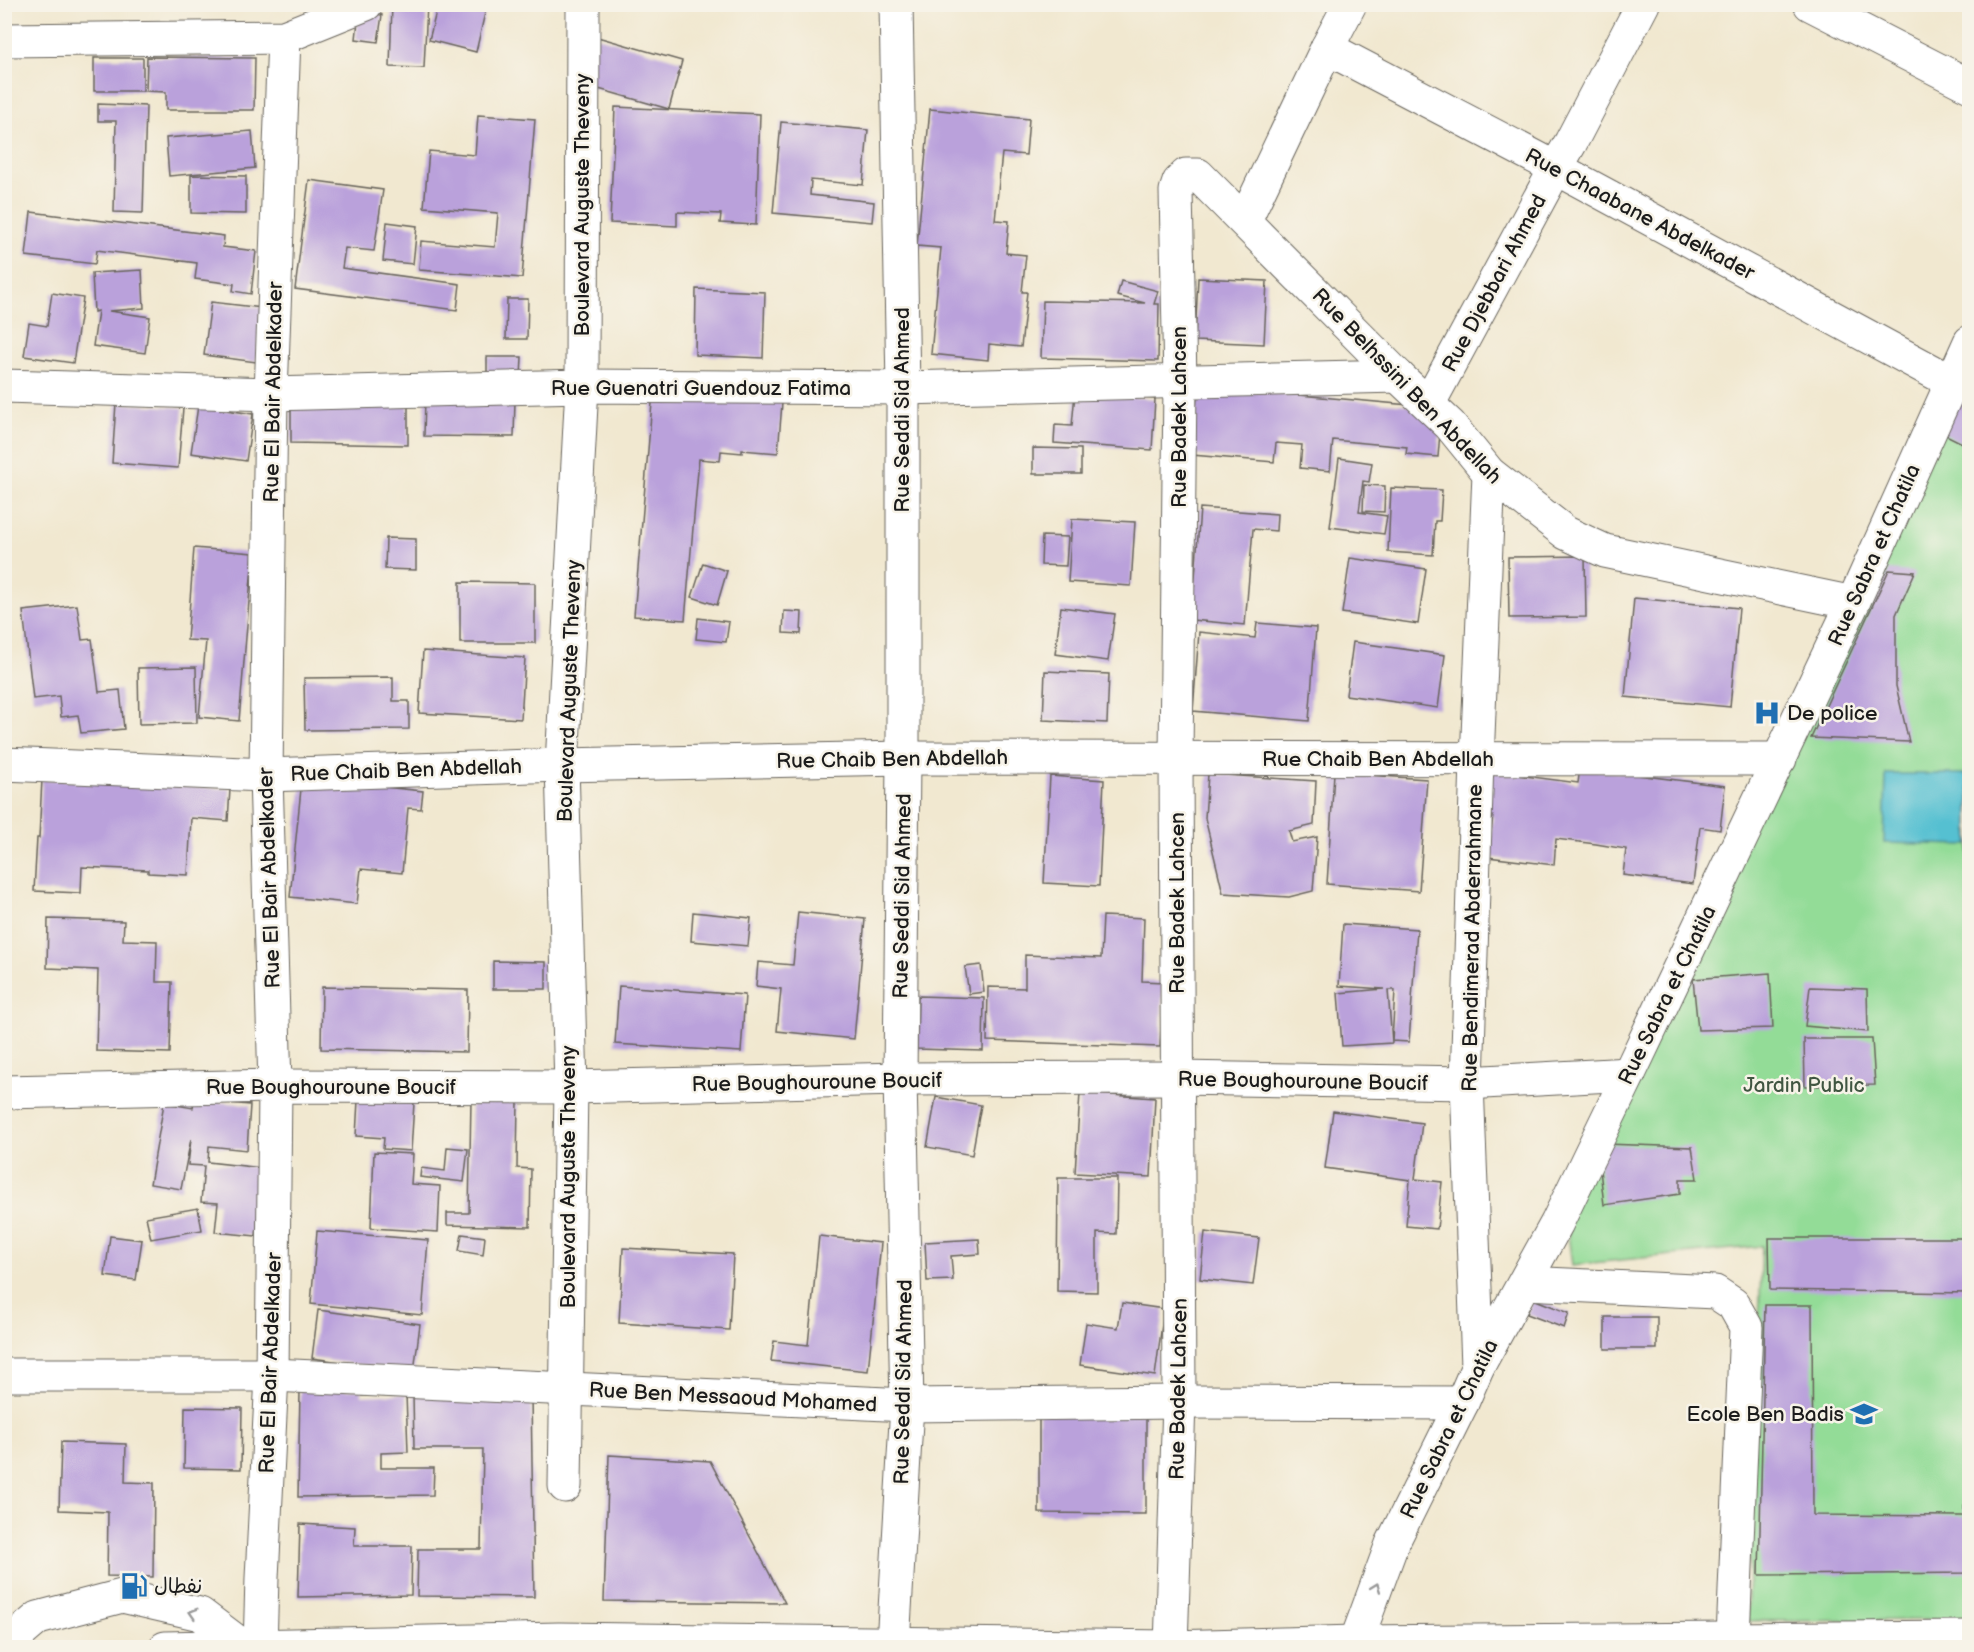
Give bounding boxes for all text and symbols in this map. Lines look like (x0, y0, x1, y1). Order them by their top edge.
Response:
street label: Boulevard Auguste Theveny (570, 73, 595, 336)
street label: Rue Chaabane Abdelkader (1521, 143, 1759, 286)
street label: Rue Djebbari Ahmed (1437, 190, 1552, 376)
street label: Rue El Bair Abdelkader (259, 281, 288, 503)
street label: Rue Belhssini Ben Abdellah (1307, 283, 1507, 489)
street label: Rue Seddi Sid Ahmed (890, 307, 915, 513)
street label: Rue Badek Lahcen (1167, 326, 1192, 508)
street label: Rue Guenatri Guendouz Fatima (551, 376, 851, 401)
street label: Rue Sabra et Chatila (1823, 460, 1926, 650)
street label: Boulevard Auguste Theveny (552, 559, 587, 823)
hospital icon: De police (1752, 698, 1782, 728)
place label: De police (1787, 701, 1877, 726)
street label: Rue Chaib Ben Abdellah (776, 745, 1008, 774)
street label: Rue Chaib Ben Abdellah (1262, 747, 1494, 772)
street label: Rue Chaib Ben Abdellah (290, 754, 522, 787)
street label: Rue El Bair Abdelkader (253, 767, 286, 989)
street label: Rue Bendimerad Abderrahmane (1457, 784, 1488, 1092)
street label: Rue Seddi Sid Ahmed (888, 793, 917, 999)
street label: Rue Badek Lahcen (1165, 812, 1190, 994)
street label: Rue Sabra et Chatila (1613, 902, 1722, 1089)
street label: Boulevard Auguste Theveny (556, 1045, 581, 1308)
street label: Rue Boughouroune Boucif (1177, 1067, 1429, 1096)
street label: Rue Boughouroune Boucif (691, 1068, 943, 1097)
park label: Jardin Public (1743, 1073, 1865, 1098)
street label: Rue Boughouroune Boucif (206, 1075, 457, 1100)
street label: Rue El Bair Abdelkader (254, 1252, 287, 1474)
street label: Rue Seddi Sid Ahmed (889, 1279, 918, 1485)
street label: Rue Badek Lahcen (1164, 1298, 1193, 1480)
street label: Rue Sabra et Chatila (1395, 1336, 1504, 1523)
street label: Rue Ben Messaoud Mohamed (588, 1377, 878, 1418)
school or university icon: Ecole Ben Badis (1849, 1399, 1879, 1429)
place label: Ecole Ben Badis (1686, 1402, 1844, 1427)
fuel station icon: نفطال (119, 1571, 149, 1601)
place label: نفطال (154, 1574, 202, 1599)
one-way arrow (1368, 1582, 1381, 1593)
one-way arrow (188, 1608, 199, 1620)

